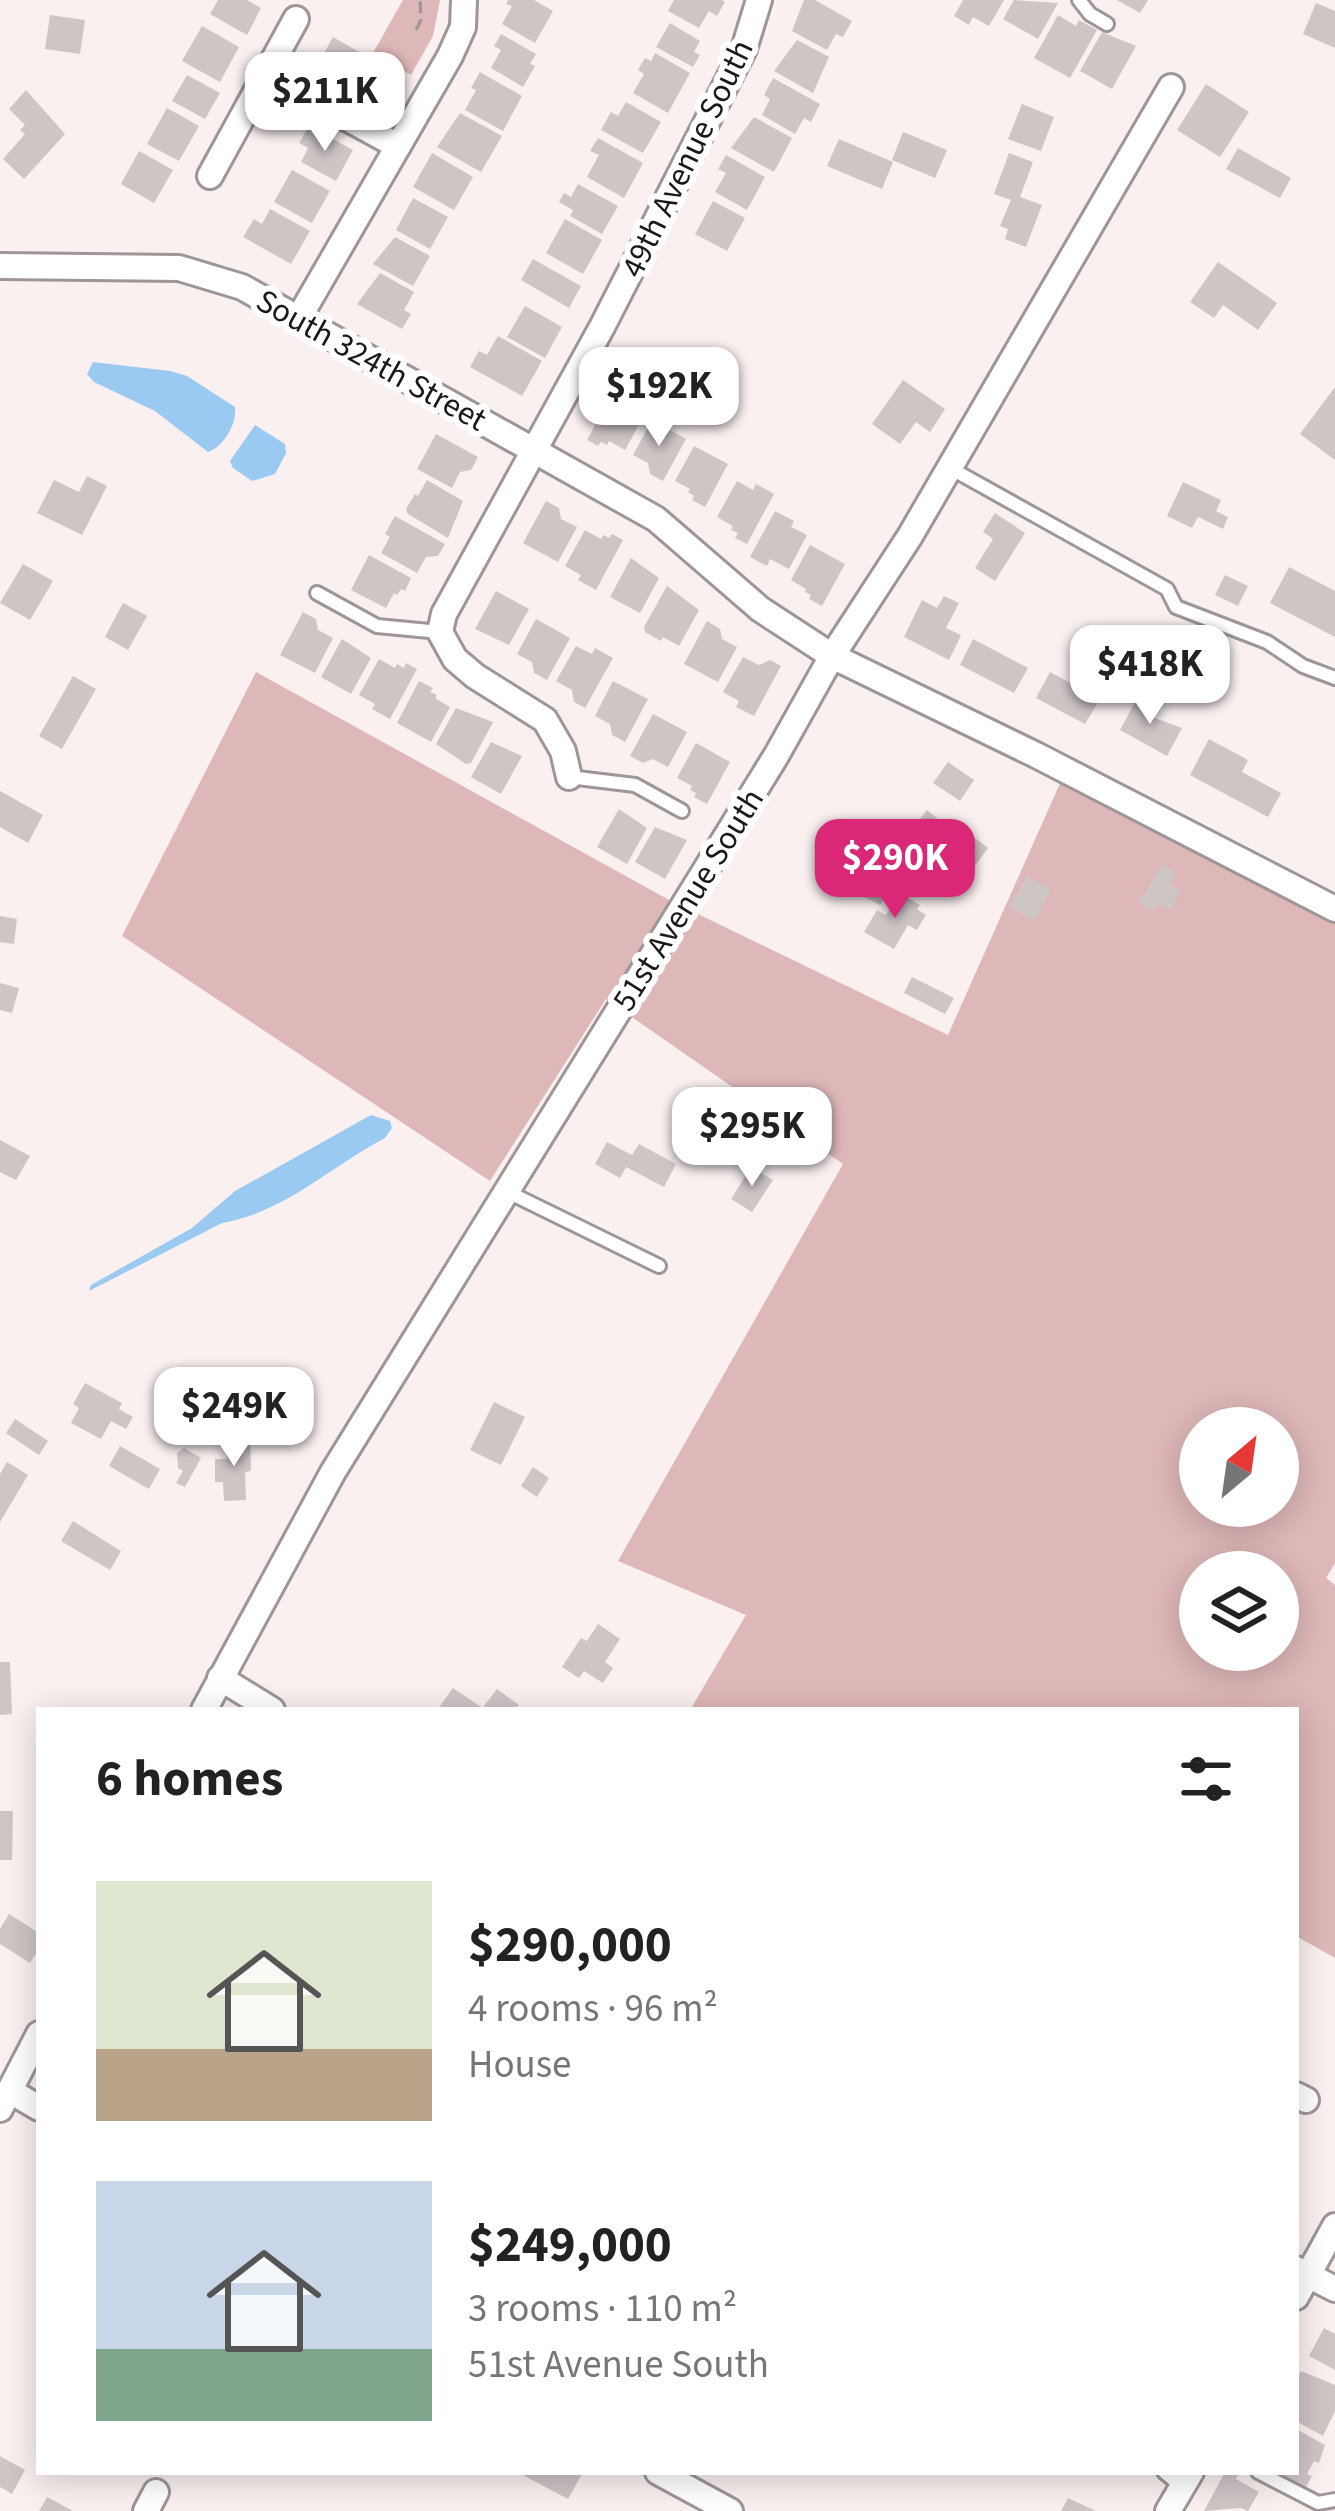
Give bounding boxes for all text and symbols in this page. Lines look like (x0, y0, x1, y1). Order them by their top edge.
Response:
street label: 49th Avenue South (609, 32, 765, 286)
pin: $211K (241, 52, 409, 154)
text: $211K (272, 63, 378, 119)
street label: South 324th Street (248, 278, 495, 443)
pin: $192K (575, 347, 743, 449)
text: $192K (606, 358, 712, 414)
pin: $418K (1066, 625, 1234, 727)
text: $418K (1097, 636, 1203, 692)
street label: 51st Avenue South (601, 779, 776, 1020)
pin: $290K (811, 819, 979, 921)
text: $290K (842, 830, 948, 886)
pin: $295K (668, 1087, 836, 1189)
text: $295K (699, 1098, 805, 1154)
pin: $249K (150, 1367, 318, 1469)
text: $249K (181, 1378, 287, 1434)
north arrow (1179, 1407, 1299, 1527)
map controls (1179, 1407, 1299, 1671)
button: layers (1179, 1551, 1299, 1671)
text: 6 homes (96, 1743, 283, 1815)
icon: filters (1173, 1746, 1239, 1812)
text: $290,000 (468, 1909, 672, 1981)
icon: home (192, 1929, 336, 2073)
text: 4 rooms · 96 m² (468, 1981, 718, 2037)
text: House (468, 2037, 571, 2093)
text: $249,000 (468, 2209, 672, 2281)
icon: home (192, 2229, 336, 2373)
text: 3 rooms · 110 m² (468, 2281, 737, 2337)
text: 51st Avenue South (468, 2337, 769, 2393)

